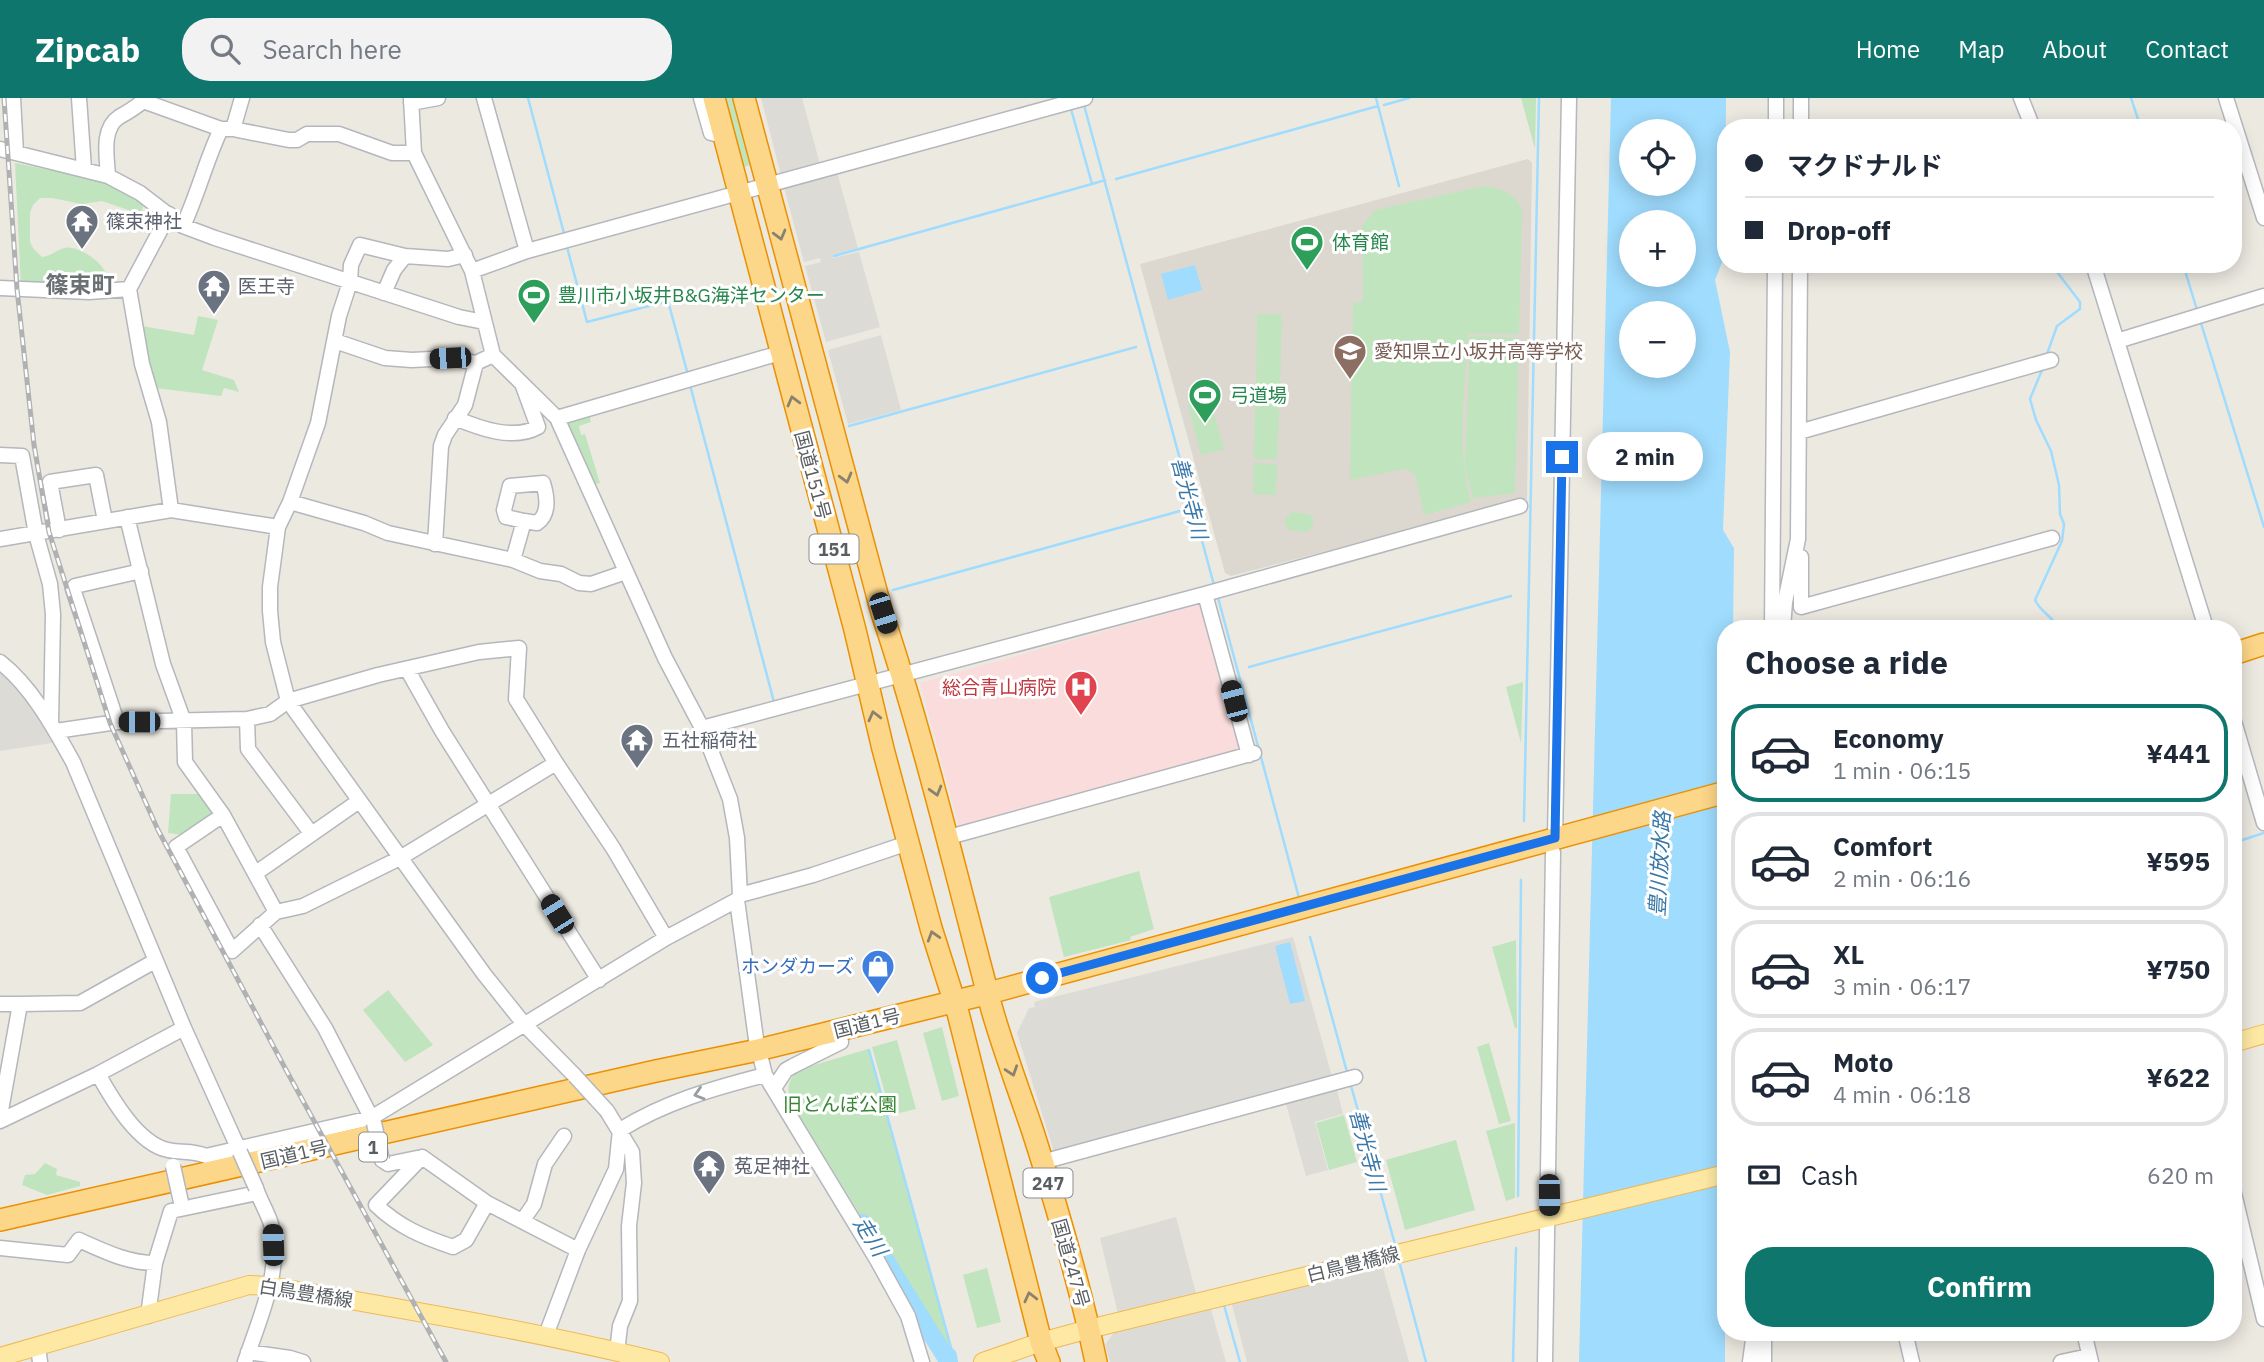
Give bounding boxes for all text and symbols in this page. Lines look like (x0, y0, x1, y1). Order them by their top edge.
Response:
search box (182, 18, 672, 81)
text: Zipcab (35, 28, 140, 71)
icon: search (206, 30, 244, 68)
text: Search here (262, 32, 402, 66)
text: Home (1856, 33, 1920, 65)
text: Map (1958, 33, 2004, 65)
text: About (2042, 33, 2107, 65)
text: Contact (2145, 33, 2229, 65)
map controls (1619, 119, 1696, 378)
button: locate (1619, 119, 1696, 196)
text: マクドナルド (1787, 148, 1943, 182)
temple icon: 篠束神社 (63, 202, 101, 251)
place label: 篠束神社 (106, 209, 182, 233)
button: + (1619, 210, 1696, 287)
text: Drop-off (1787, 213, 1890, 247)
sports icon: 体育館 (1288, 223, 1326, 272)
one-way arrow (772, 229, 786, 241)
place label: 体育館 (1332, 230, 1389, 254)
temple icon: 医王寺 (195, 267, 233, 316)
district label: 篠束町 (46, 269, 115, 299)
place label: 医王寺 (238, 274, 295, 298)
sports icon: 豊川市小坂井B&G海洋センター (515, 276, 553, 325)
place label: 豊川市小坂井B&G海洋センター (558, 283, 825, 307)
button: − (1619, 301, 1696, 378)
school or university icon: 愛知県立小坂井高等学校 (1331, 332, 1369, 381)
place label: 愛知県立小坂井高等学校 (1374, 339, 1583, 363)
car (429, 346, 472, 370)
sports icon: 弓道場 (1186, 376, 1224, 425)
place label: 弓道場 (1230, 383, 1287, 407)
one-way arrow (787, 395, 801, 407)
street label: 国道151号 (790, 428, 836, 522)
callout: 2 min (1586, 432, 1702, 482)
route end (1546, 441, 1578, 473)
text: 2 min (1615, 441, 1675, 471)
water label: 善光寺川 (1166, 454, 1215, 544)
one-way arrow (838, 472, 852, 484)
road number: 151 (810, 534, 858, 564)
car (867, 590, 900, 636)
text: Choose a ride (1745, 641, 1948, 683)
hospital icon: 総合青山病院 (1062, 668, 1100, 717)
place label: 総合青山病院 (942, 675, 1056, 699)
car (1219, 678, 1250, 724)
one-way arrow (868, 710, 882, 722)
car (119, 712, 161, 733)
temple icon: 五社稲荷社 (618, 721, 656, 770)
text: Economy (1833, 721, 1944, 755)
icon: car (1749, 722, 1812, 785)
place label: 五社稲荷社 (662, 728, 757, 752)
text: ¥441 (2146, 736, 2210, 770)
text: 1 min · 06:15 (1833, 755, 1971, 785)
one-way arrow (928, 785, 942, 797)
water label: 豊川放水路 (1642, 809, 1676, 917)
text: Comfort (1833, 829, 1932, 863)
icon: car (1749, 830, 1812, 893)
text: ¥595 (2146, 844, 2210, 878)
text: 2 min · 06:16 (1833, 863, 1971, 893)
car (537, 891, 578, 937)
one-way arrow (927, 930, 942, 942)
text: XL (1833, 937, 1864, 971)
icon: car (1749, 938, 1812, 1001)
shop icon: ホンダカーズ (859, 947, 897, 996)
text: ¥750 (2146, 952, 2210, 986)
place label: ホンダカーズ (741, 954, 854, 978)
route start (1026, 962, 1058, 994)
text: 3 min · 06:17 (1833, 971, 1971, 1001)
street label: 国道1号 (831, 1003, 903, 1043)
text: Moto (1833, 1045, 1893, 1079)
icon: car (1749, 1046, 1812, 1109)
text: ¥622 (2146, 1060, 2210, 1094)
one-way arrow (1004, 1064, 1018, 1076)
text: 4 min · 06:18 (1833, 1079, 1971, 1109)
one-way arrow (694, 1085, 706, 1100)
park label: 旧とんぼ公園 (783, 1092, 897, 1116)
water label: 善光寺川 (1344, 1106, 1393, 1196)
road number: 1 (359, 1132, 387, 1162)
street label: 国道1号 (258, 1135, 330, 1173)
temple icon: 菟足神社 (690, 1147, 728, 1196)
place label: 菟足神社 (734, 1154, 810, 1178)
icon: cash (1745, 1156, 1783, 1194)
text: Cash (1801, 1158, 1858, 1192)
text: 620 m (2147, 1160, 2214, 1190)
road number: 247 (1024, 1168, 1072, 1198)
car (1539, 1174, 1560, 1216)
water label: 走川 (848, 1211, 895, 1263)
street label: 国道247号 (1047, 1216, 1095, 1310)
car (262, 1224, 285, 1266)
street label: 白鳥豊橋線 (1304, 1241, 1402, 1287)
button: Confirm (1745, 1247, 2214, 1327)
street label: 白鳥豊橋線 (257, 1274, 355, 1312)
one-way arrow (1024, 1291, 1038, 1303)

